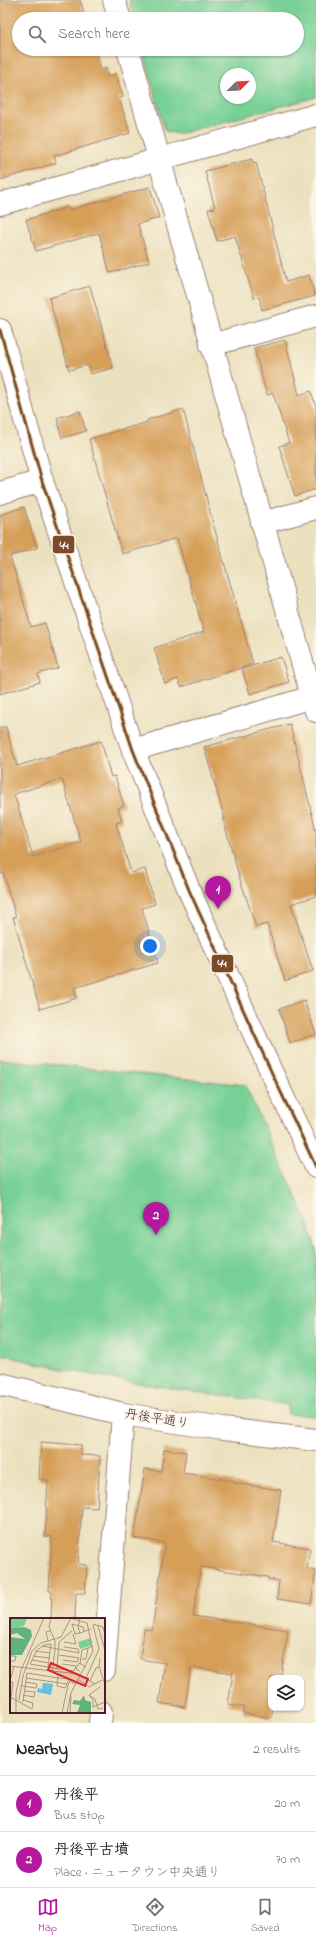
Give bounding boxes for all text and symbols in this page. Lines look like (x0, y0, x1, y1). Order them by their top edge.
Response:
search box (12, 12, 304, 56)
icon: search (26, 23, 48, 45)
text: Search here (58, 23, 130, 45)
north arrow (220, 68, 256, 104)
line badge: 44 (52, 535, 75, 554)
text: 44 (58, 538, 69, 554)
pin: 1 (205, 876, 231, 909)
your location (140, 936, 160, 956)
line badge: 44 (211, 954, 234, 973)
text: 44 (216, 956, 227, 972)
pin: 2 (143, 1202, 169, 1235)
street label: 丹後平通り (123, 1405, 191, 1433)
inset map (10, 1618, 105, 1713)
map controls (268, 1675, 304, 1711)
button: layers (268, 1675, 304, 1711)
text: Nearby (16, 1737, 68, 1762)
text: 2 results (253, 1740, 300, 1759)
text: 丹後平 (54, 1784, 99, 1806)
text: 1 (27, 1794, 31, 1813)
text: 20 m (275, 1794, 300, 1813)
text: Bus stop (54, 1806, 105, 1825)
text: 丹後平古墳 (54, 1839, 129, 1861)
text: 2 (26, 1850, 32, 1869)
text: 70 m (276, 1850, 300, 1869)
text: Place · ニュータウン中央通り (54, 1863, 221, 1882)
tab: Map (37, 1896, 59, 1936)
tab: Directions (132, 1896, 177, 1936)
tab: Saved (251, 1896, 279, 1936)

